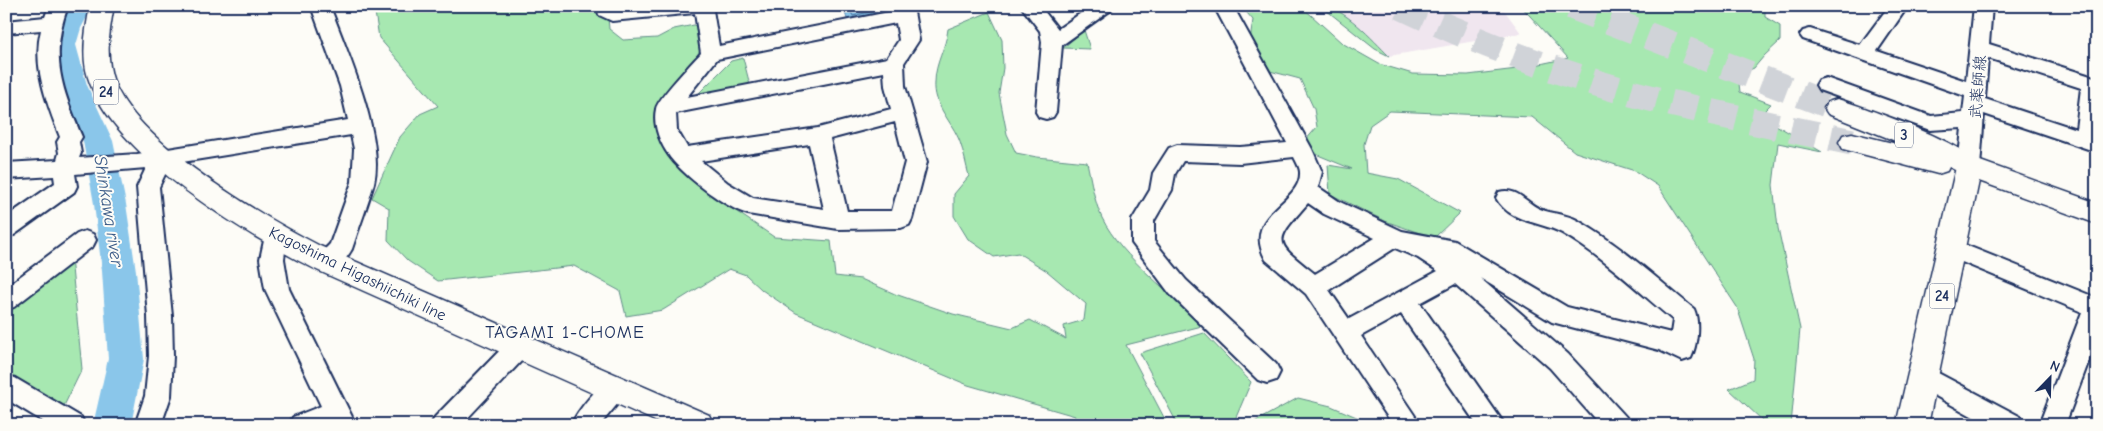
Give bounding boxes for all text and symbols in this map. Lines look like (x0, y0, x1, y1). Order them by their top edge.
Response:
street label: 武薬師線 (1966, 54, 1990, 120)
road number: 24 (94, 80, 118, 104)
road number: 3 (1895, 122, 1913, 148)
water label: Shinkawa river (89, 154, 128, 269)
street label: Kagoshima Higashiichiki line (266, 223, 449, 325)
road number: 24 (1930, 284, 1954, 308)
district label: TAGAMI 1-CHOME (485, 322, 645, 343)
north arrow (2026, 354, 2076, 404)
text: N (2047, 357, 2062, 376)

